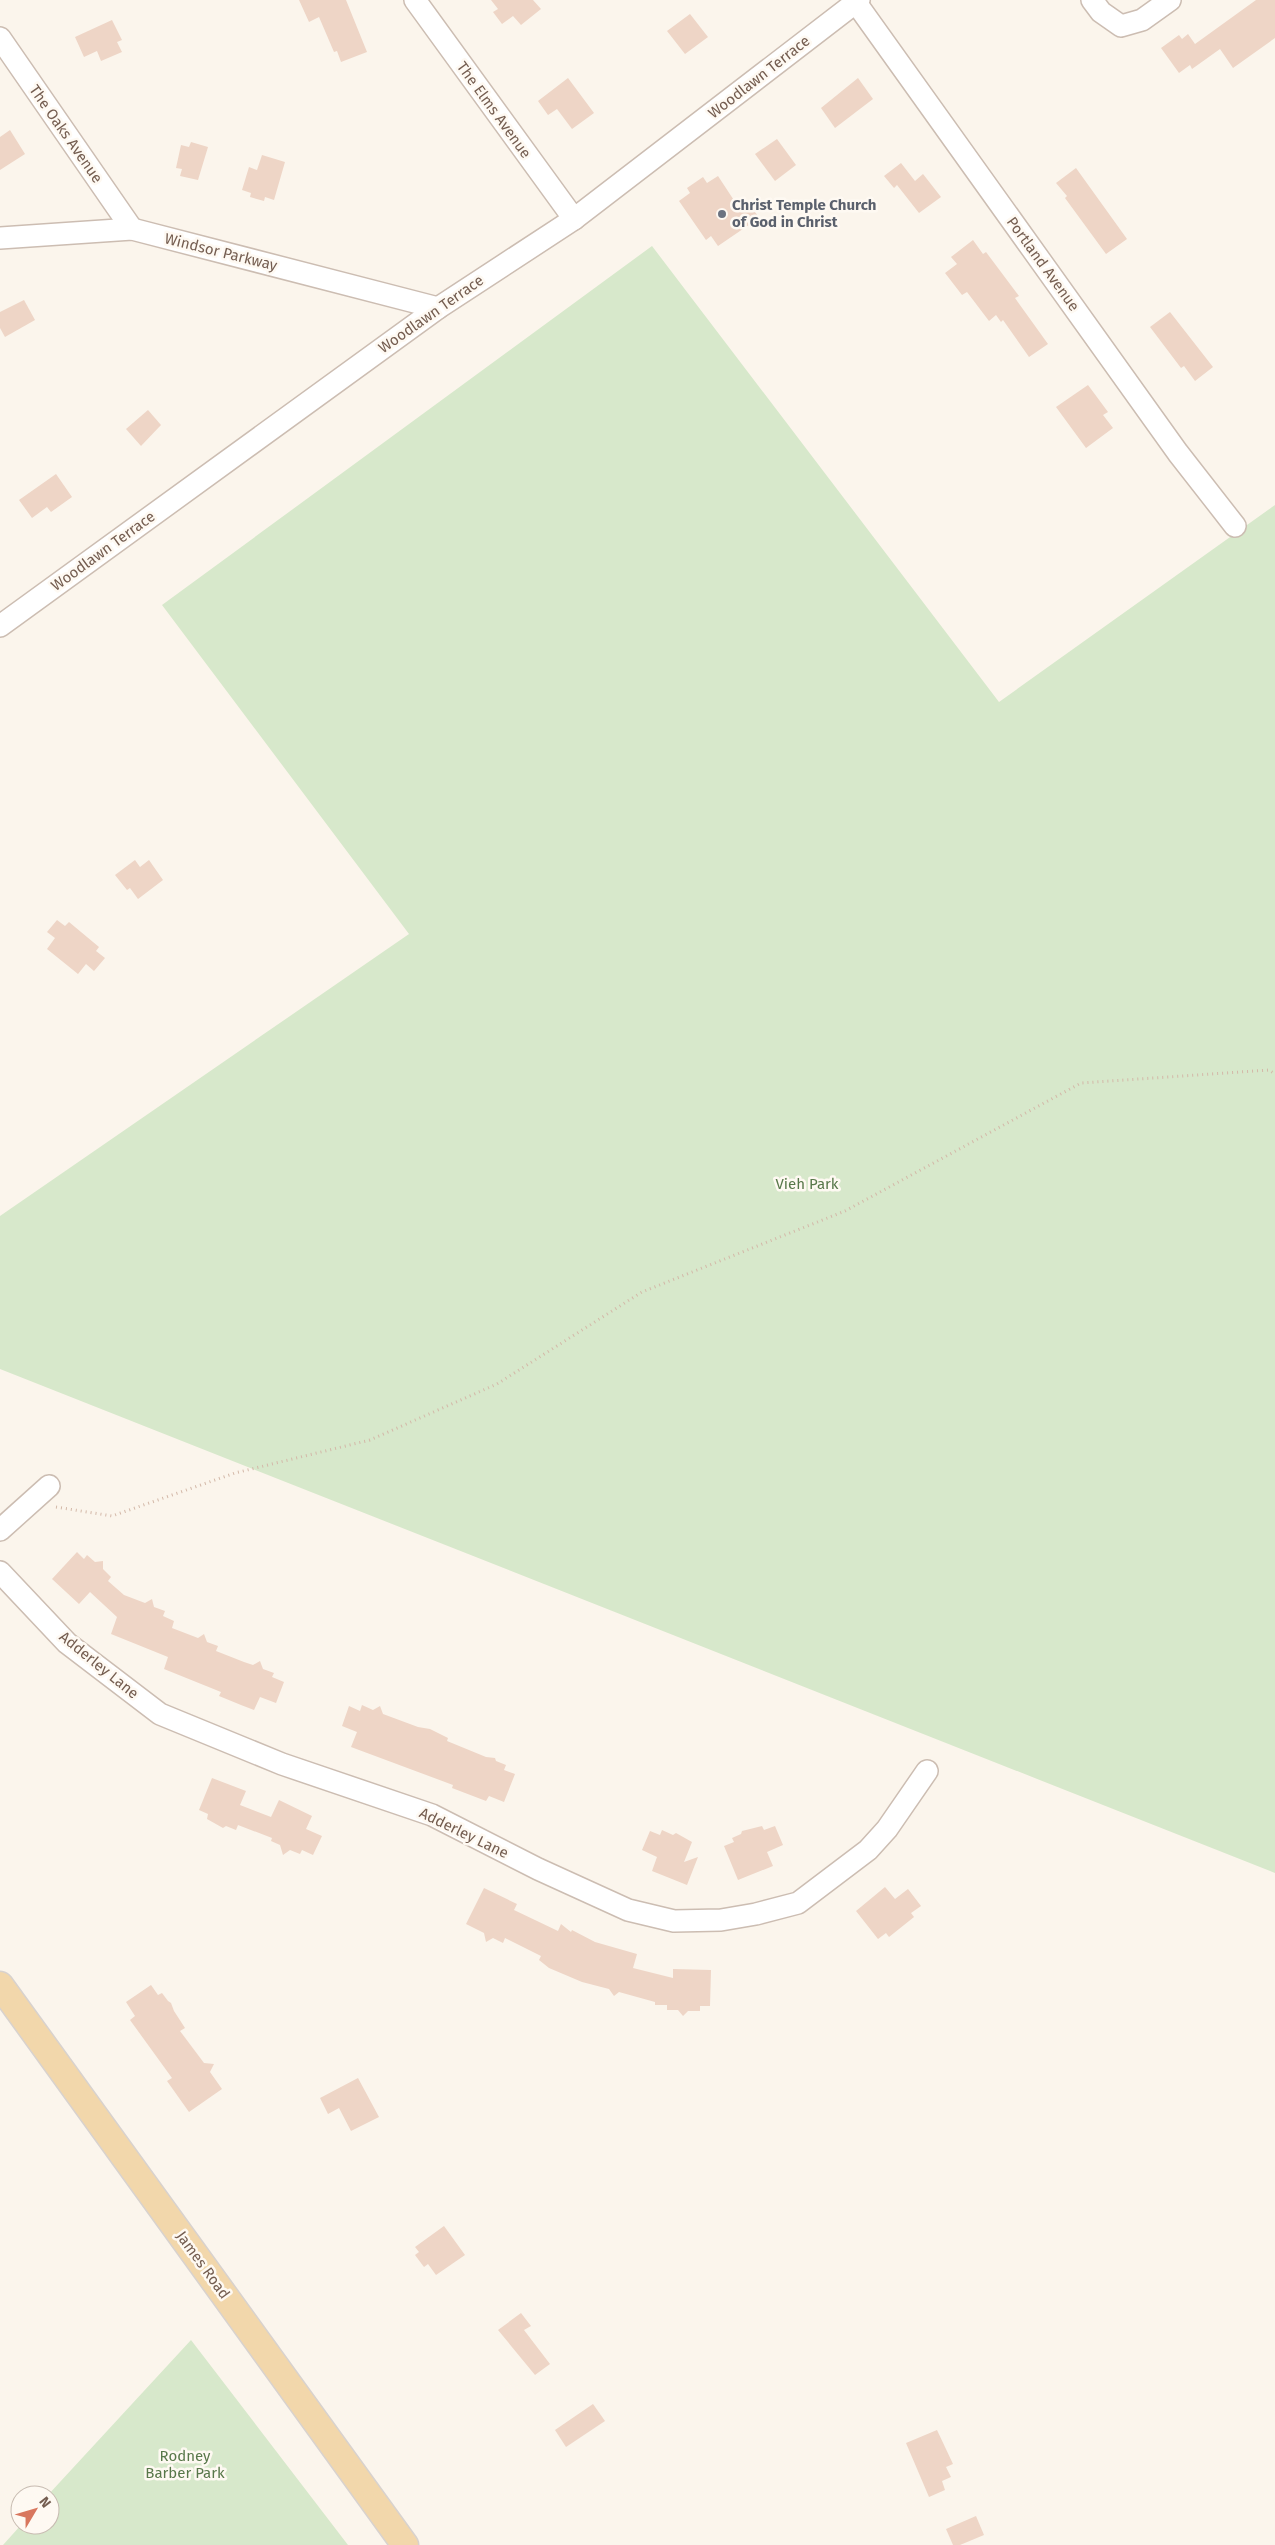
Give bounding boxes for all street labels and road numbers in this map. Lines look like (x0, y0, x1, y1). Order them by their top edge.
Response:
street label: Woodlawn Terrace (705, 32, 813, 122)
street label: The Elms Avenue (453, 58, 535, 162)
street label: The Oaks Avenue (26, 82, 106, 186)
street label: Portland Avenue (1003, 213, 1083, 315)
street label: Windsor Parkway (163, 229, 280, 275)
street label: Woodlawn Terrace (375, 271, 487, 357)
street label: Woodlawn Terrace (48, 507, 158, 595)
street label: Adderley Lane (56, 1628, 142, 1702)
street label: Adderley Lane (417, 1804, 511, 1862)
street label: James Road (172, 2228, 234, 2302)

